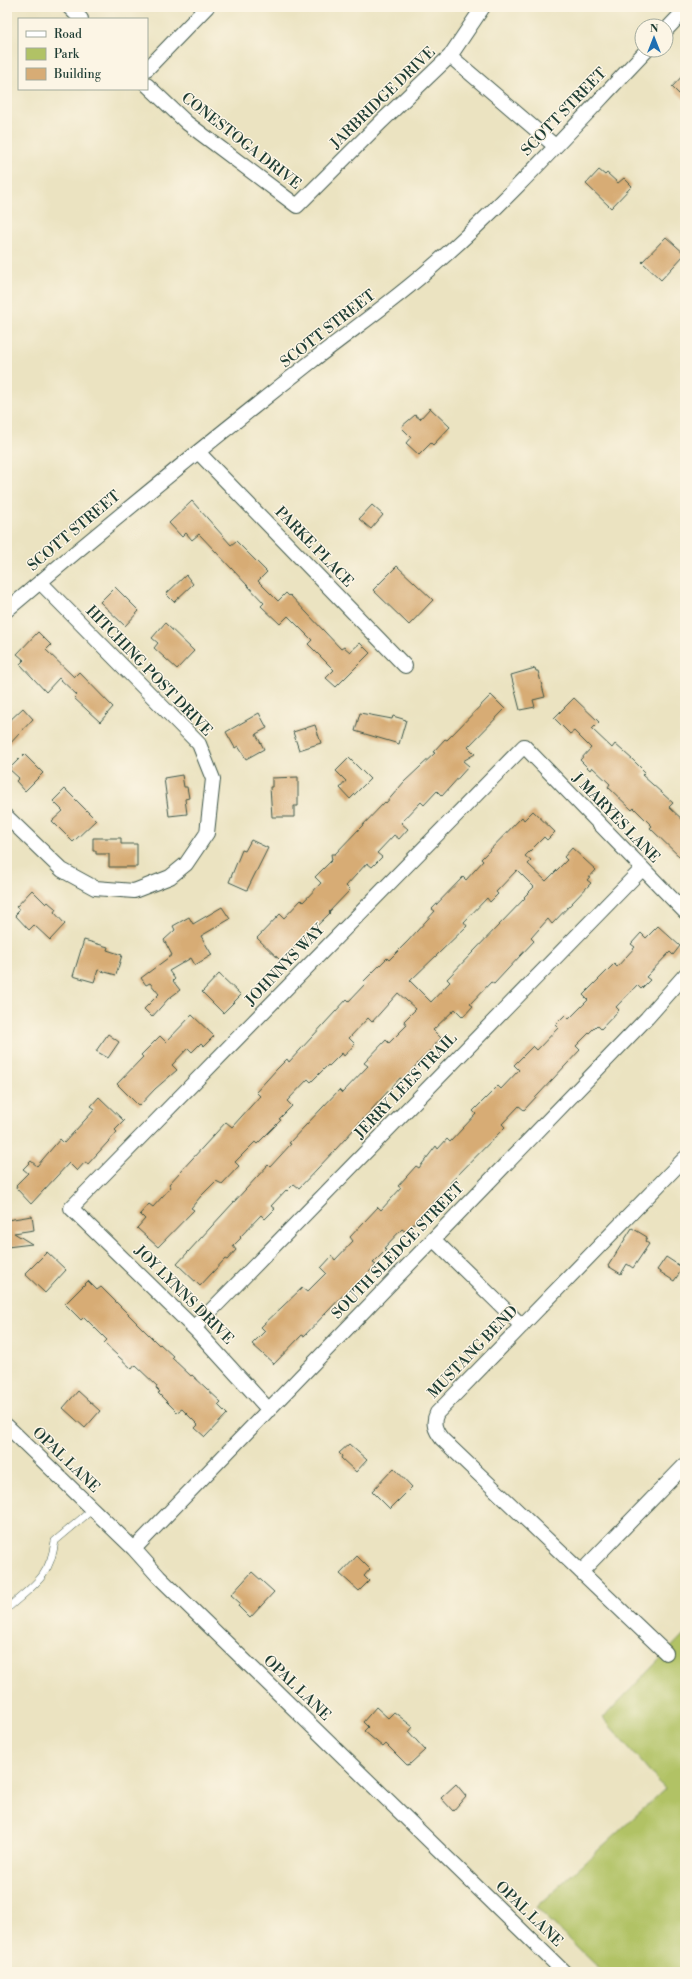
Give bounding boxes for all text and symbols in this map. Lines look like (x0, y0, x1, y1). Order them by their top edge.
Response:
legend (18, 18, 148, 90)
north arrow (634, 18, 674, 58)
text: N (650, 22, 659, 36)
text: Road (54, 27, 82, 42)
street label: JARBRIDGE DRIVE (326, 43, 439, 154)
text: Park (54, 47, 80, 62)
street label: SCOTT STREET (517, 64, 611, 160)
text: Building (53, 67, 102, 82)
street label: CONESTOGA DRIVE (177, 88, 305, 194)
street label: SCOTT STREET (277, 286, 380, 372)
street label: SCOTT STREET (24, 486, 125, 575)
street label: PARKE PLACE (271, 503, 357, 591)
street label: HITCHING POST DRIVE (82, 602, 216, 740)
street label: J MARYES LANE (568, 768, 664, 867)
street label: JOHNNYS WAY (241, 920, 329, 1010)
street label: JERRY LEES TRAIL (350, 1029, 461, 1144)
street label: SOUTH SLEDGE STREET (328, 1178, 469, 1323)
street label: JOY LYNNS DRIVE (130, 1241, 238, 1349)
street label: MUSTANG BEND (424, 1302, 522, 1402)
street label: OPAL LANE (28, 1423, 104, 1497)
street label: OPAL LANE (259, 1651, 335, 1725)
street label: OPAL LANE (491, 1877, 567, 1951)

